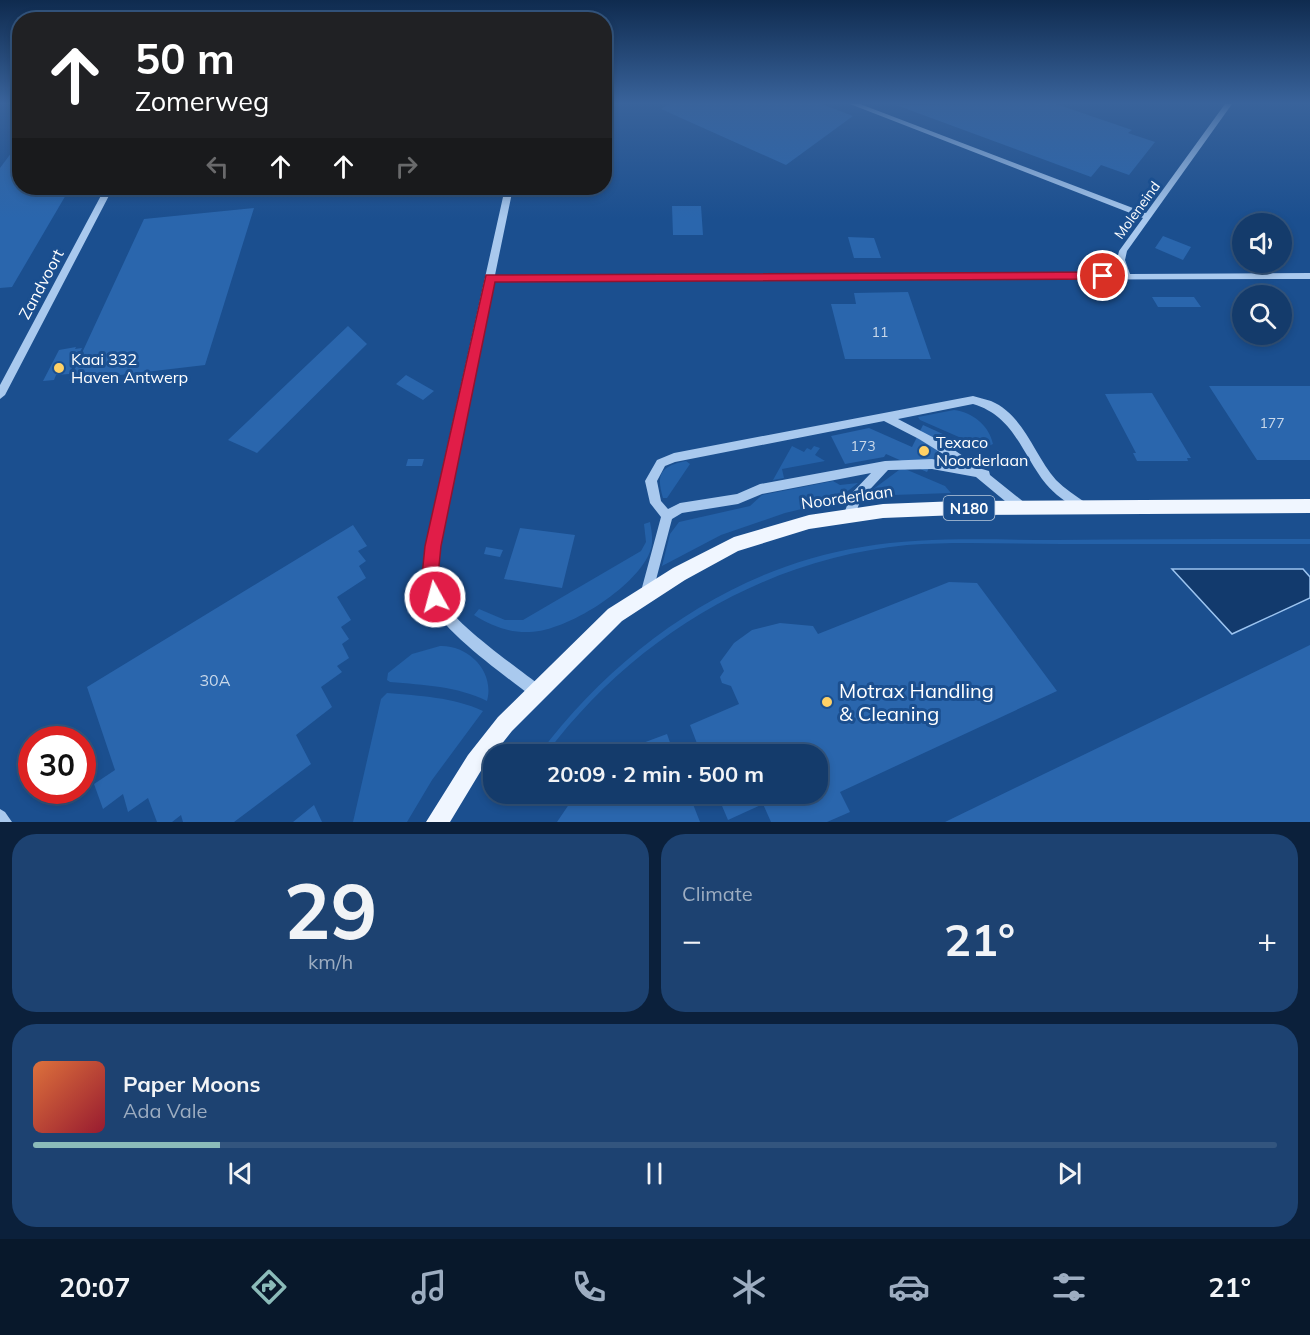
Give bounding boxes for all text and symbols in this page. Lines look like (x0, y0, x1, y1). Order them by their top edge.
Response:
text: 50 m (135, 32, 235, 85)
icon: ahead (36, 36, 114, 114)
text: Zomerweg (135, 84, 269, 118)
icon: left (201, 150, 234, 183)
icon: ahead (264, 150, 297, 183)
icon: ahead (327, 150, 360, 183)
icon: right (390, 150, 423, 183)
street label: Moleneind (1110, 178, 1164, 242)
map controls (1232, 213, 1292, 345)
button: sound (1232, 213, 1292, 273)
street label: Zandvoort (14, 245, 68, 322)
pin (1077, 250, 1128, 301)
icon: arrive (1086, 259, 1119, 292)
button: search (1232, 285, 1292, 345)
house number: 11 (872, 323, 888, 341)
place label: Kaai 332 Haven Antwerp (71, 349, 188, 387)
marker: Kaai 332 Haven Antwerp (52, 361, 66, 375)
house number: 177 (1259, 414, 1285, 432)
place label: Texaco Noorderlaan (936, 432, 1028, 470)
house number: 173 (850, 437, 876, 455)
marker: Texaco Noorderlaan (917, 444, 931, 458)
street label: Noorderlaan (800, 481, 894, 513)
road number: N180 (944, 496, 994, 520)
position arrow (403, 565, 467, 629)
house number: 30A (200, 670, 231, 690)
place label: Motrax Handling & Cleaning (839, 678, 994, 726)
marker: Motrax Handling & Cleaning (820, 695, 834, 709)
speed limit sign: 30 (18, 726, 96, 804)
text: 20:09 · 2 min · 500 m (547, 760, 764, 788)
text: 29 (284, 861, 377, 959)
text: Climate (682, 881, 753, 906)
text: 21° (944, 911, 1015, 967)
text: − (682, 919, 702, 960)
text: + (1257, 919, 1277, 960)
text: km/h (308, 949, 353, 974)
text: Paper Moons (123, 1070, 261, 1098)
text: Ada Vale (123, 1098, 207, 1123)
icon: previous (224, 1157, 257, 1190)
icon: pause (638, 1157, 671, 1190)
icon: next (1053, 1157, 1086, 1190)
icon: directions (248, 1266, 290, 1308)
icon: music (408, 1266, 450, 1308)
icon: phone (568, 1266, 610, 1308)
icon: climate (728, 1266, 770, 1308)
icon: car (888, 1266, 930, 1308)
icon: filters (1048, 1266, 1090, 1308)
text: 20:07 (59, 1270, 130, 1304)
text: 21° (1208, 1270, 1251, 1304)

